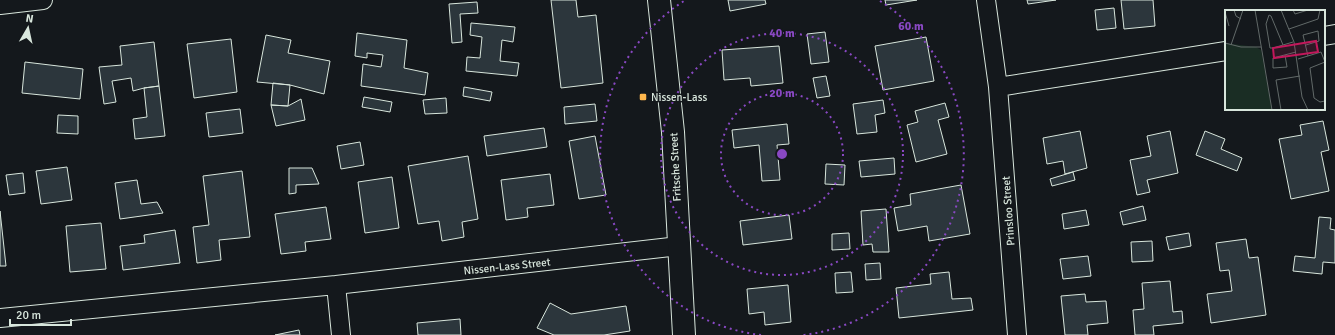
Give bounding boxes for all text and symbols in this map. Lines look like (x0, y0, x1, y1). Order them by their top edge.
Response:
north arrow (8, 8, 48, 48)
inset map (1225, 10, 1325, 110)
text: N (25, 12, 34, 26)
text: 60 m (898, 19, 924, 34)
text: 40 m (769, 26, 795, 41)
text: 20 m (769, 86, 795, 101)
place label: Nissen-Lass (651, 91, 707, 104)
marker: Nissen-Lass (638, 92, 648, 102)
street label: Fritsche Street (667, 132, 684, 202)
centre of rings (775, 147, 789, 161)
street label: Prinsloo Street (1000, 176, 1017, 246)
street label: Nissen-Lass Street (463, 255, 551, 278)
scale bar (10, 301, 71, 327)
text: 20 m (16, 308, 41, 323)

